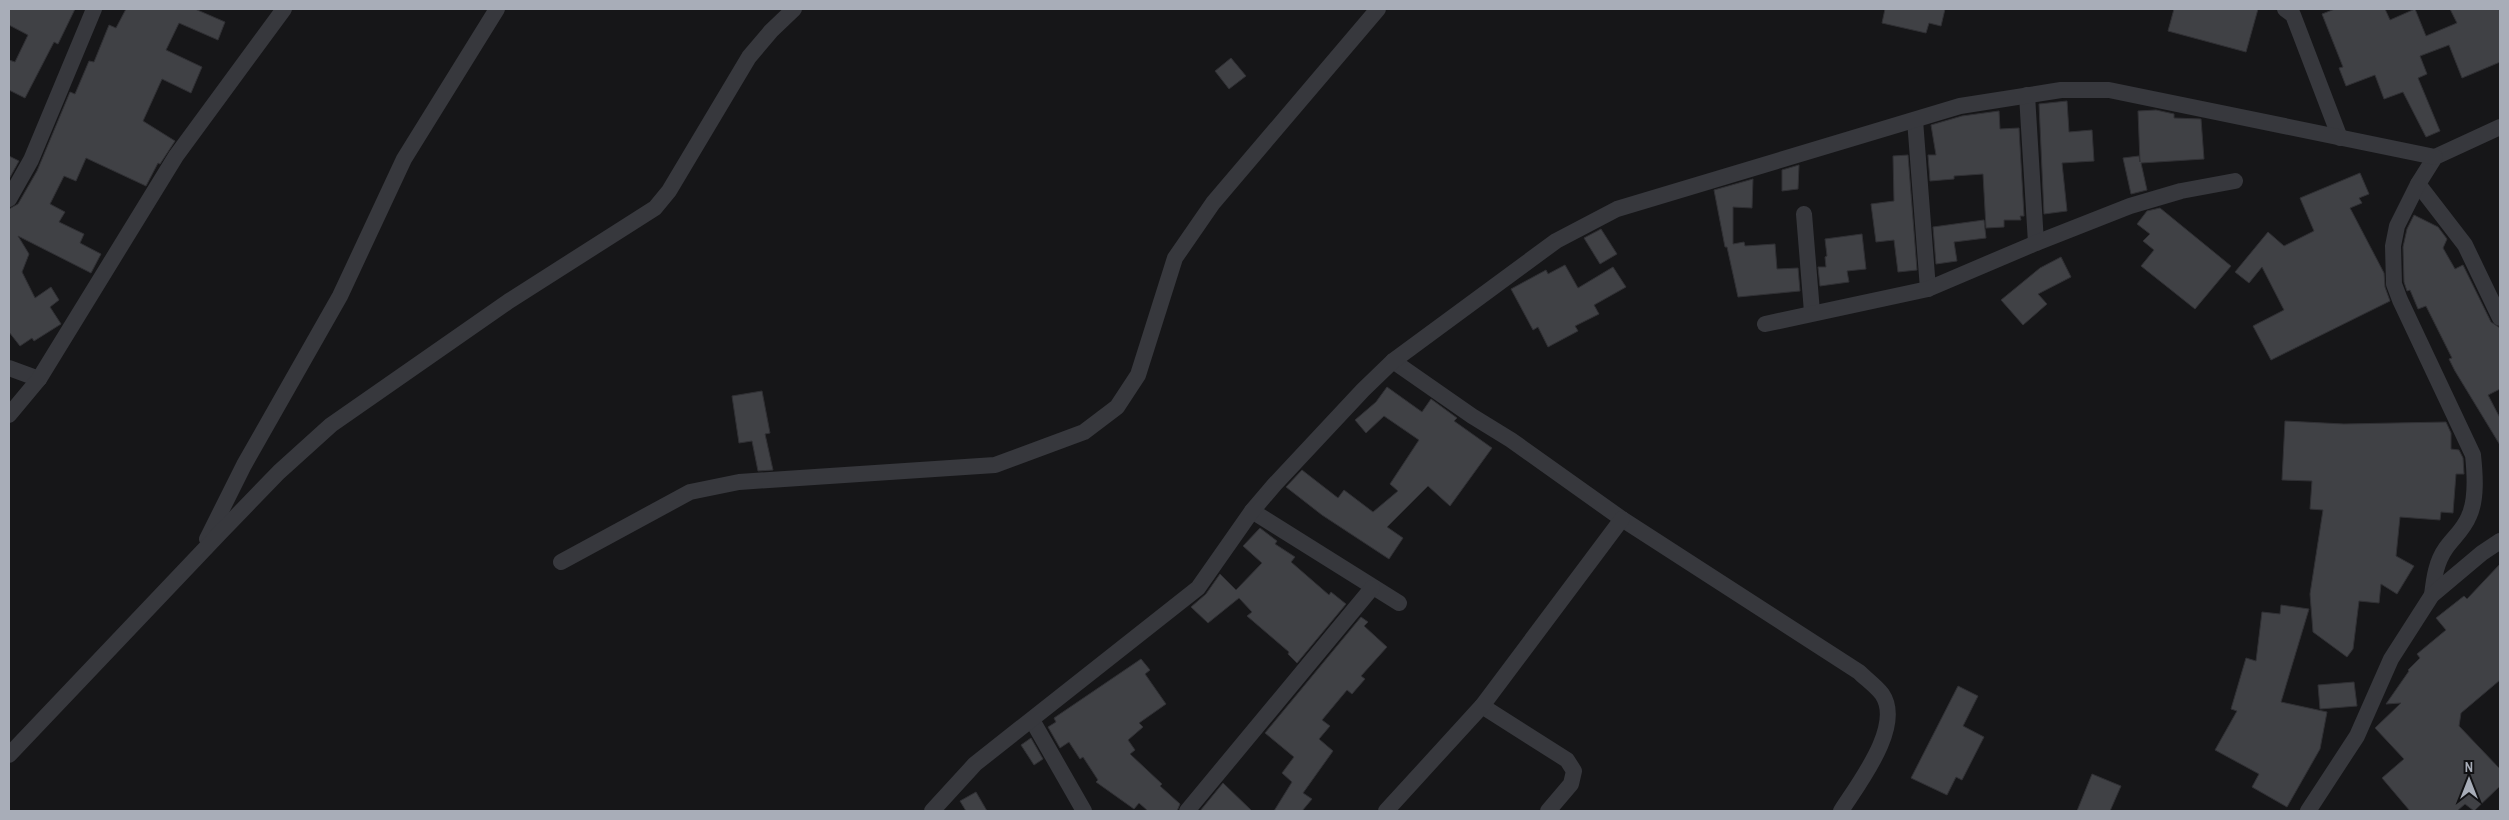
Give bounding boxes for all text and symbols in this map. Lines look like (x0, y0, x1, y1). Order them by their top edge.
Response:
north arrow (2444, 755, 2494, 805)
text: N (2465, 758, 2473, 776)

